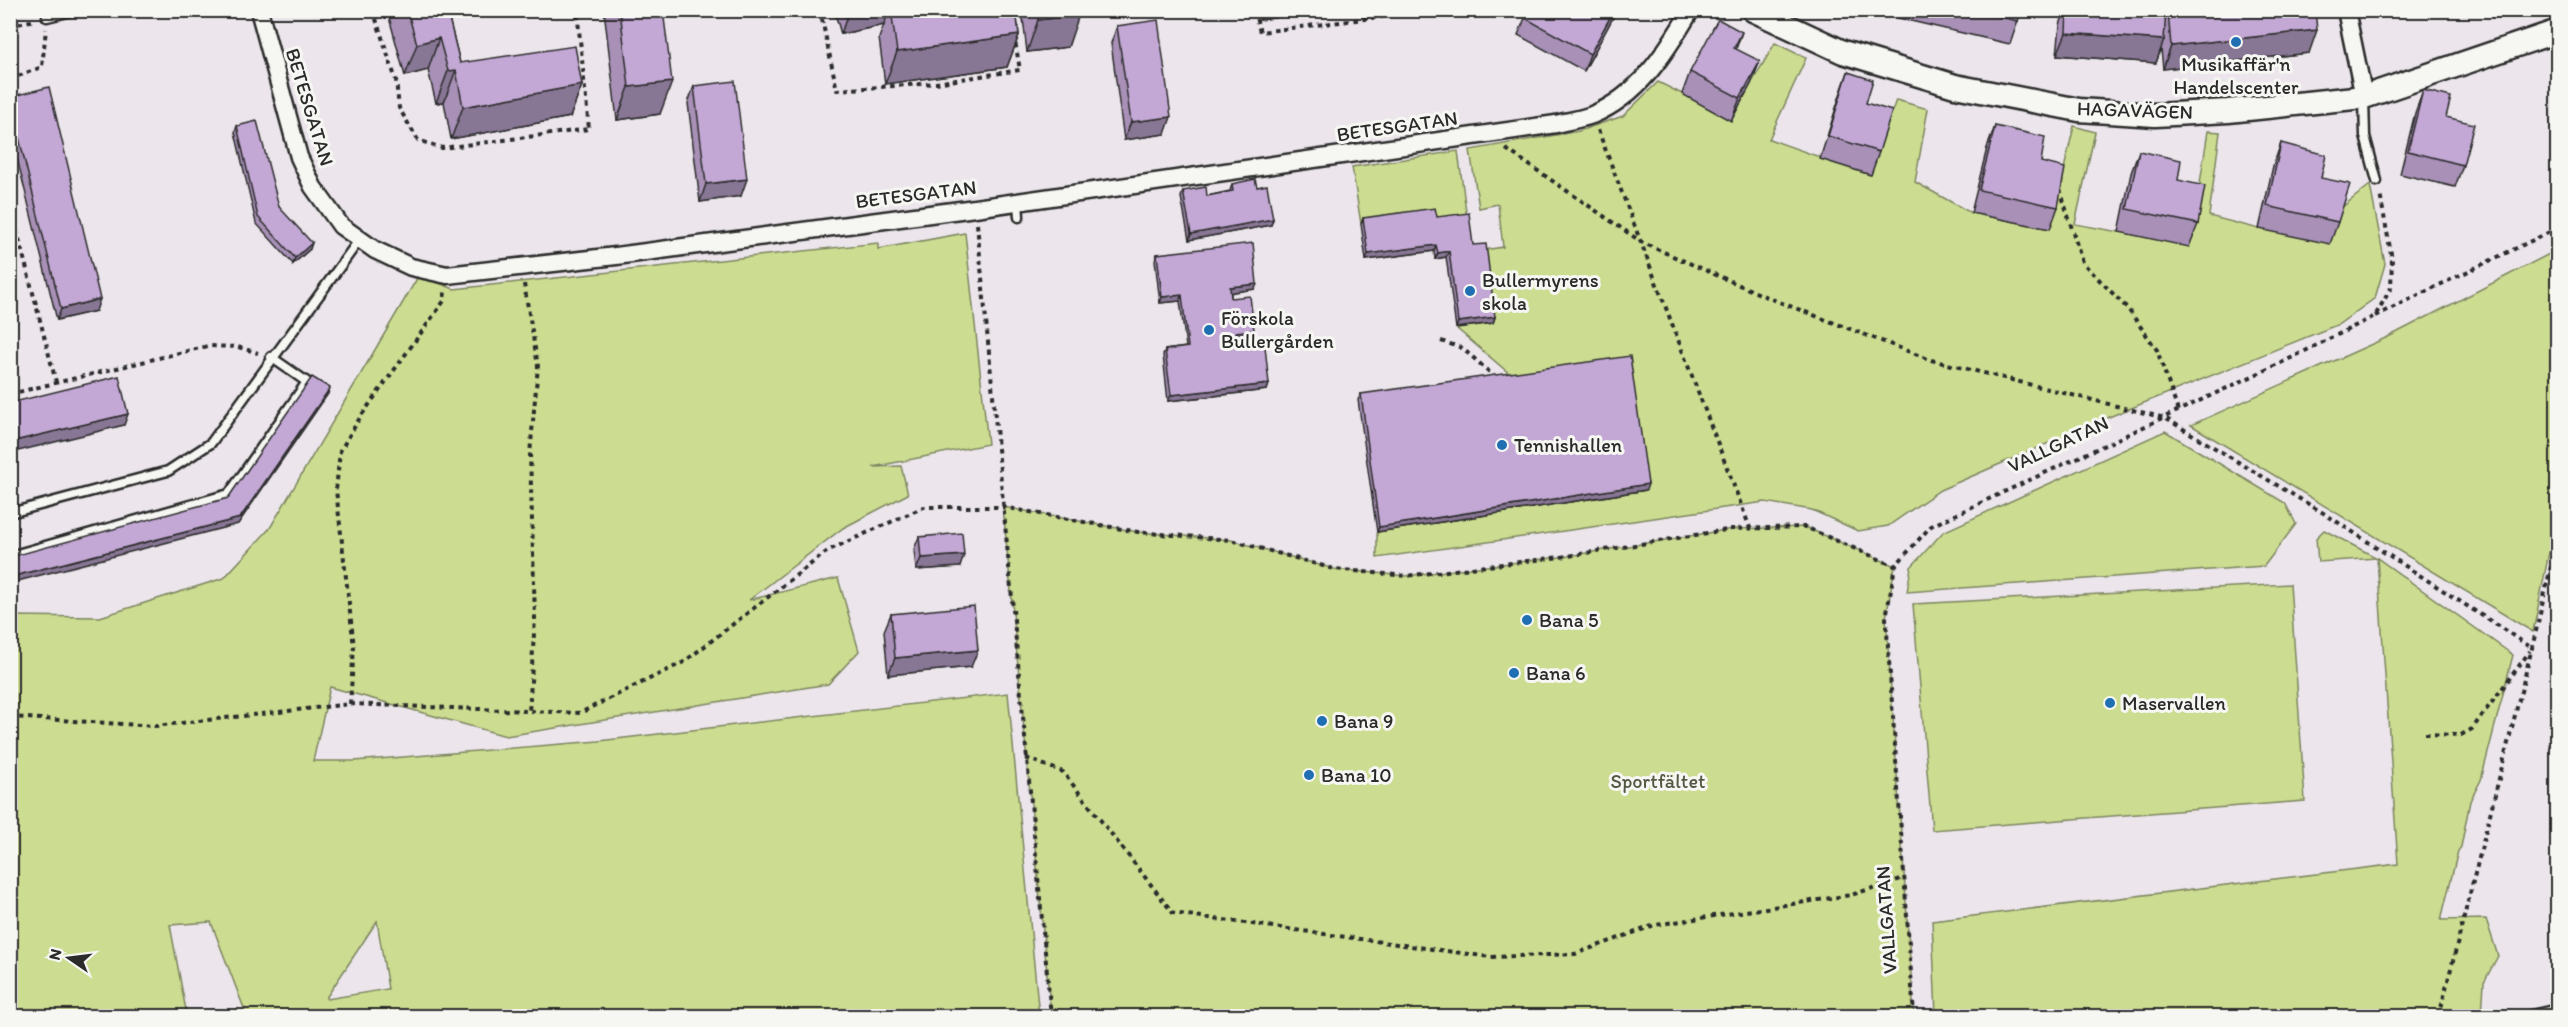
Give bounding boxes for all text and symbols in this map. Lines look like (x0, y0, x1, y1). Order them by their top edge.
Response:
marker: Musikaffär'n Handelscenter (2229, 35, 2243, 49)
street label: BETESGATAN (281, 45, 339, 169)
place label: Musikaffär'n Handelscenter (2174, 52, 2299, 99)
street label: HAGAVÄGEN (2077, 96, 2193, 124)
street label: BETESGATAN (1335, 106, 1459, 146)
street label: BETESGATAN (854, 175, 978, 213)
place label: Bullermyrens skola (1482, 268, 1599, 315)
marker: Bullermyrens skola (1463, 284, 1477, 298)
place label: Förskola Bullergården (1221, 306, 1334, 353)
marker: Förskola Bullergården (1202, 323, 1216, 337)
street label: VALLGATAN (2004, 410, 2112, 478)
place label: Tennishallen (1514, 433, 1622, 457)
marker: Tennishallen (1495, 438, 1509, 452)
place label: Bana 5 (1539, 608, 1598, 632)
marker: Bana 5 (1520, 613, 1534, 627)
place label: Bana 6 (1526, 661, 1586, 685)
marker: Bana 6 (1507, 666, 1521, 680)
place label: Maservallen (2122, 691, 2226, 715)
marker: Maservallen (2103, 696, 2117, 710)
place label: Bana 9 (1334, 709, 1393, 733)
marker: Bana 9 (1315, 714, 1329, 728)
place label: Bana 10 (1321, 763, 1392, 787)
marker: Bana 10 (1302, 768, 1316, 782)
park label: Sportfältet (1611, 769, 1705, 793)
street label: VALLGATAN (1870, 865, 1902, 975)
north arrow (39, 928, 99, 988)
text: N (44, 947, 65, 962)

